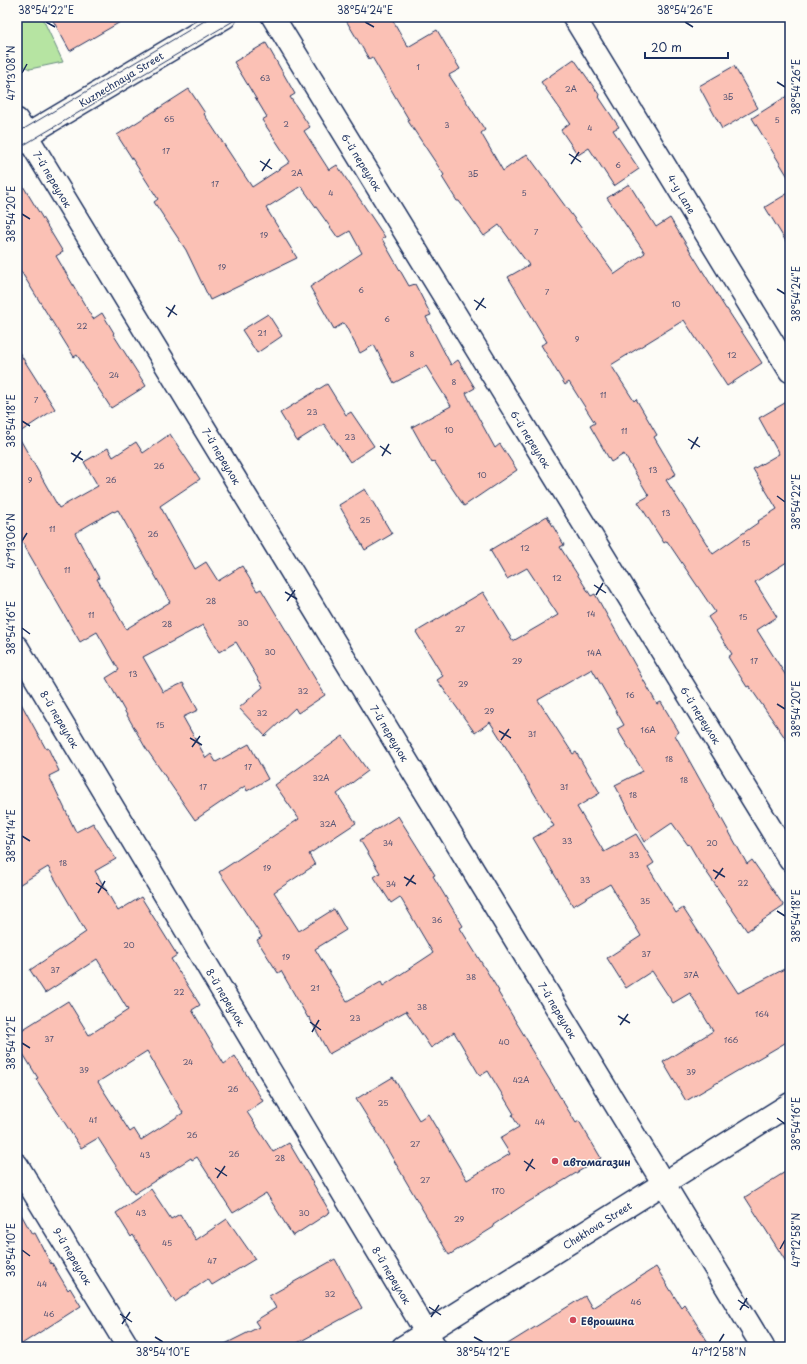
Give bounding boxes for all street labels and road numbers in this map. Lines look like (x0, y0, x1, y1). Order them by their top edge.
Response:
street label: Kuznechnaya Street (76, 48, 167, 111)
street label: 6-й переулок (337, 130, 386, 194)
street label: 7-й переулок (29, 148, 76, 211)
street label: 4-y Lane (664, 171, 700, 217)
street label: 6-й переулок (506, 407, 555, 471)
street label: 7-й переулок (198, 425, 245, 488)
street label: 6-й переулок (676, 683, 725, 747)
street label: 8-й переулок (36, 687, 83, 751)
street label: 7-й переулок (366, 702, 413, 765)
street label: 8-й переулок (202, 965, 249, 1029)
street label: 7-й переулок (534, 979, 581, 1042)
street label: Chekhova Street (560, 1198, 634, 1252)
street label: 9-й переулок (49, 1225, 96, 1288)
street label: 8-й переулок (368, 1243, 415, 1307)

